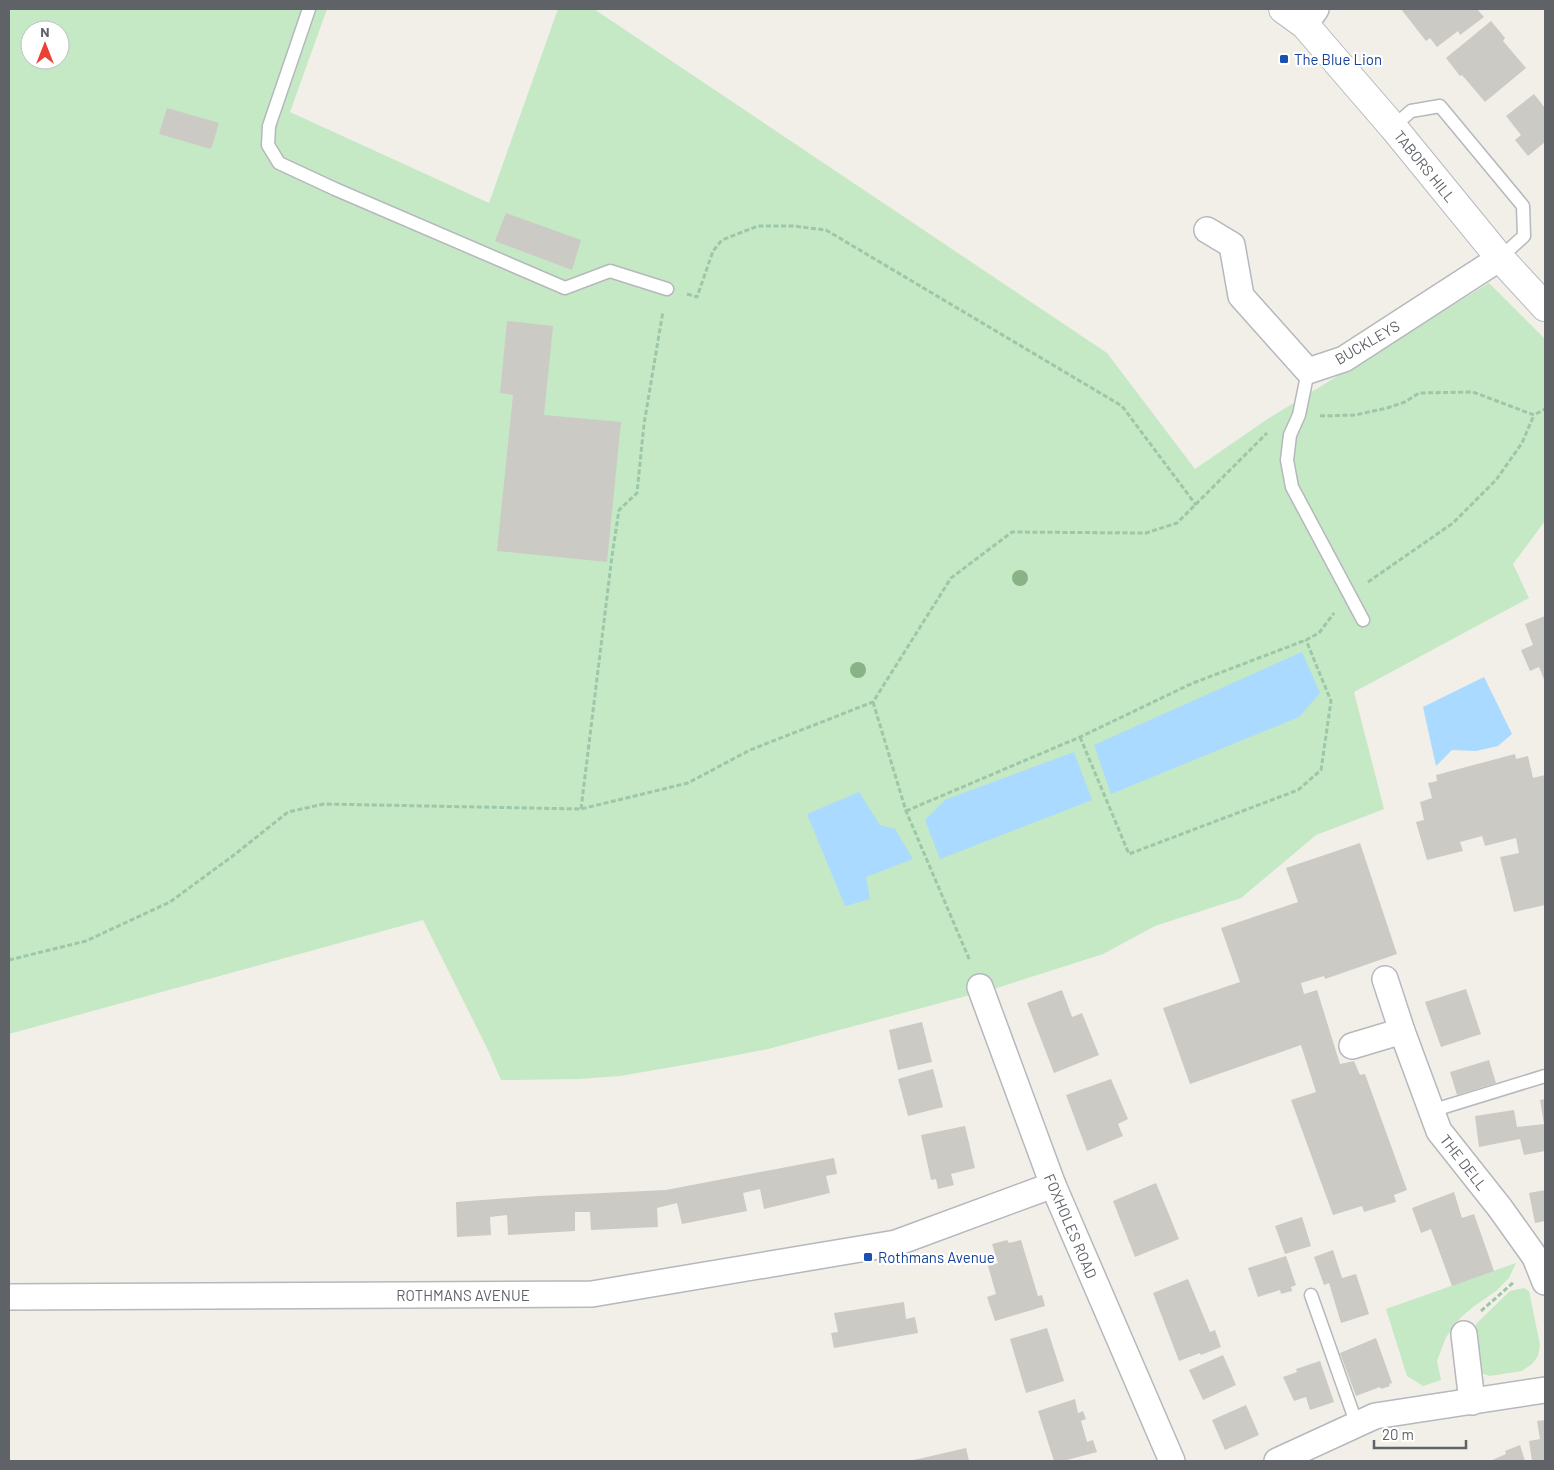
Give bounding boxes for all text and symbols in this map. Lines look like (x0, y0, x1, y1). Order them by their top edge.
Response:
north arrow (20, 20, 70, 70)
text: N (40, 23, 50, 40)
place label: The Blue Lion (1294, 50, 1382, 68)
marker: The Blue Lion (1278, 53, 1290, 65)
street label: TABORS HILL (1391, 126, 1459, 206)
street label: BUCKLEYS (1331, 316, 1403, 368)
street label: THE DELL (1437, 1131, 1491, 1193)
street label: FOXHOLES ROAD (1041, 1171, 1101, 1281)
place label: Rothmans Avenue (878, 1248, 995, 1266)
marker: Rothmans Avenue (862, 1251, 874, 1263)
street label: ROTHMANS AVENUE (396, 1286, 530, 1304)
scale bar (1374, 1418, 1466, 1450)
text: 20 m (1382, 1425, 1414, 1443)

